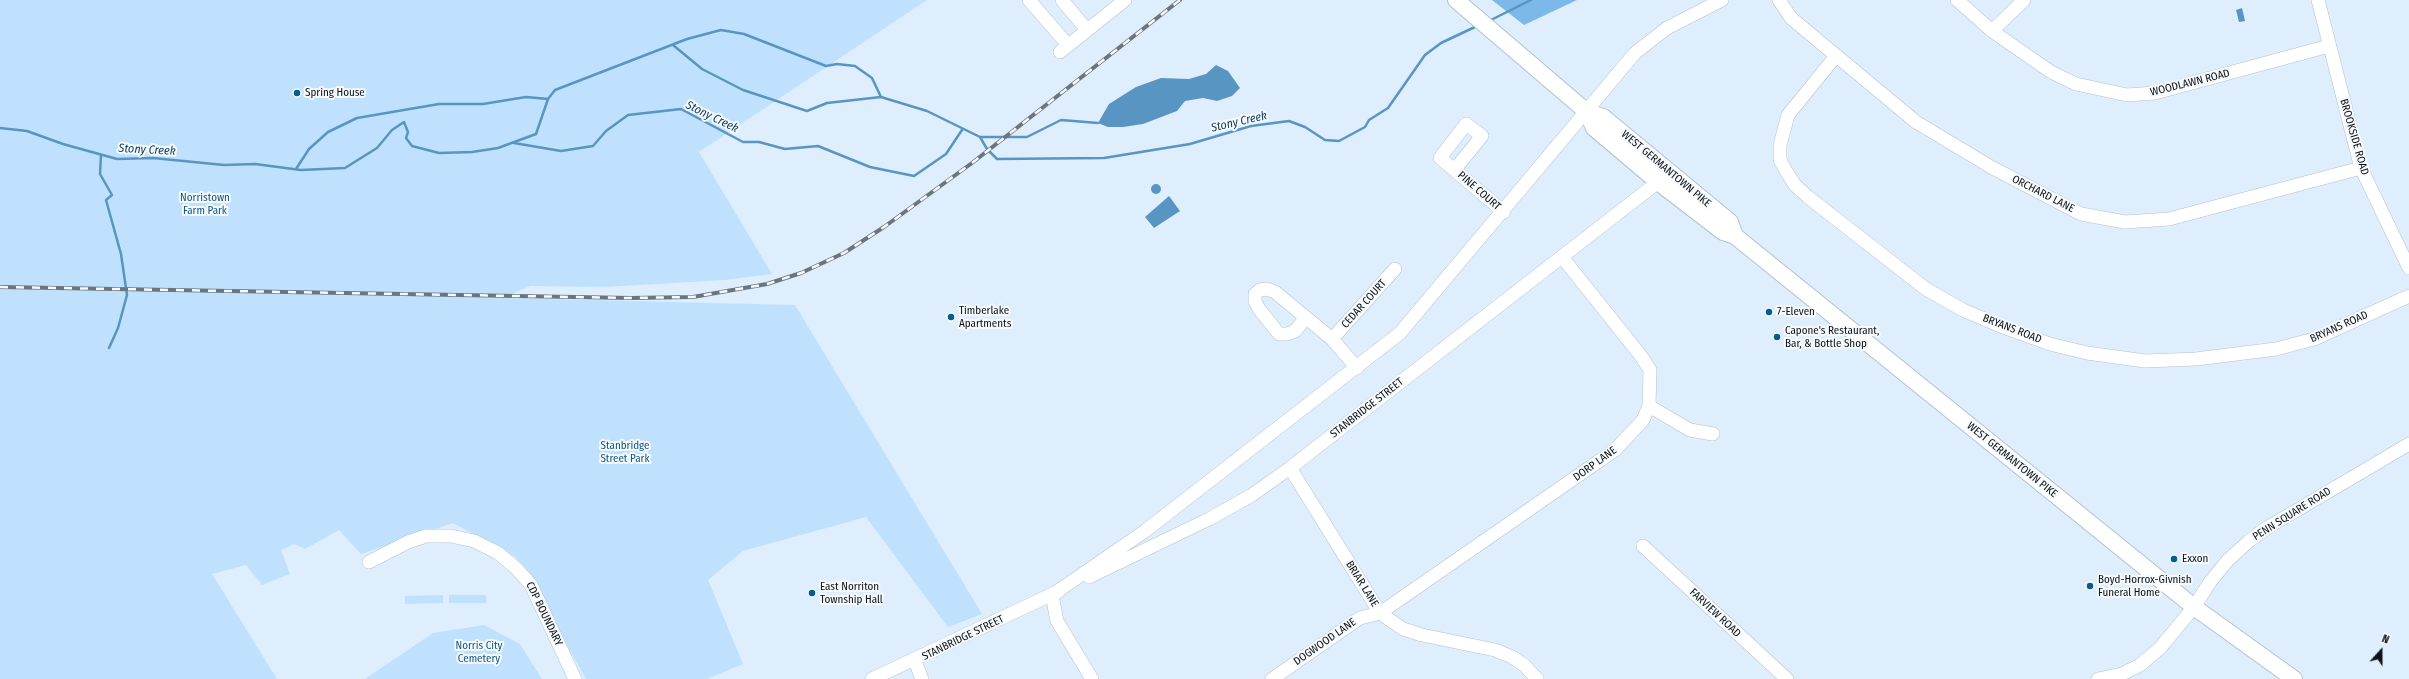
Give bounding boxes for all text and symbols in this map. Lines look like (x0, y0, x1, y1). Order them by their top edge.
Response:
street label: WOODLAWN ROAD (2149, 67, 2231, 99)
place label: Spring House (305, 86, 365, 100)
marker: Spring House (292, 88, 302, 98)
street label: BROOKSIDE ROAD (2337, 97, 2371, 177)
water label: Stony Creek (683, 98, 741, 136)
water label: Stony Creek (1210, 109, 1268, 135)
street label: WEST GERMANTOWN PIKE (1619, 128, 1713, 210)
water label: Stony Creek (118, 141, 176, 159)
street label: PINE COURT (1455, 169, 1503, 213)
street label: ORCHARD LANE (2010, 173, 2076, 215)
park label: Norristown Farm Park (180, 191, 230, 217)
street label: CEDAR COURT (1339, 277, 1389, 331)
place label: Timberlake Apartments (959, 304, 1011, 330)
place label: 7-Eleven (1777, 305, 1815, 319)
marker: 7-Eleven (1764, 307, 1774, 317)
street label: BRYANS ROAD (2308, 308, 2370, 346)
marker: Timberlake Apartments (946, 312, 956, 322)
street label: BRYANS ROAD (1981, 312, 2043, 346)
place label: Capone's Restaurant, Bar, & Bottle Shop (1785, 324, 1879, 350)
marker: Capone's Restaurant, Bar, & Bottle Shop (1772, 332, 1782, 342)
street label: STANBRIDGE STREET (1328, 375, 1406, 441)
street label: WEST GERMANTOWN PIKE (1964, 419, 2060, 501)
park label: Stanbridge Street Park (600, 439, 650, 465)
street label: DORP LANE (1571, 444, 1619, 484)
street label: PENN SQUARE ROAD (2250, 485, 2334, 543)
place label: Exxon (2182, 552, 2208, 566)
marker: Exxon (2169, 554, 2179, 564)
street label: BRIAR LANE (1343, 559, 1381, 609)
place label: Boyd-Horrox-Givnish Funeral Home (2098, 573, 2192, 599)
street label: CDP BOUNDARY (523, 580, 565, 648)
place label: East Norriton Township Hall (820, 580, 883, 606)
marker: Boyd-Horrox-Givnish Funeral Home (2085, 581, 2095, 591)
street label: FARVIEW ROAD (1687, 586, 1743, 640)
marker: East Norriton Township Hall (807, 588, 817, 598)
street label: STANBRIDGE STREET (920, 613, 1006, 663)
street label: DOGWOOD LANE (1291, 616, 1359, 668)
north arrow (2361, 631, 2401, 671)
text: N (2380, 632, 2391, 647)
park label: Norris City Cemetery (455, 639, 503, 665)

